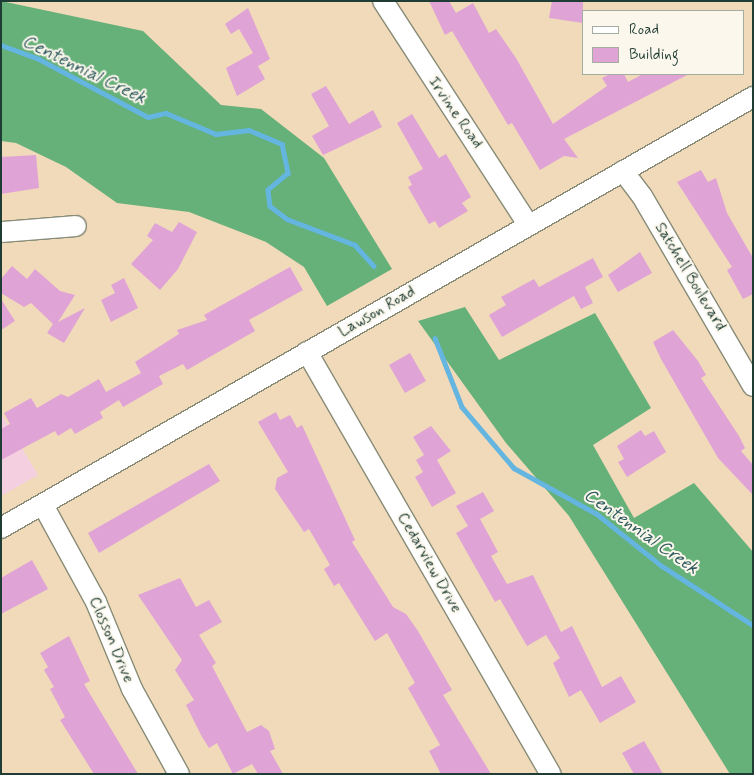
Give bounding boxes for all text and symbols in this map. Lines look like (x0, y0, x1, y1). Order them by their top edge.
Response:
legend (582, 10, 744, 75)
text: Road (629, 20, 659, 40)
water label: Centennial Creek (19, 31, 149, 109)
text: Building (629, 45, 679, 65)
street label: Irvine Road (423, 73, 487, 153)
street label: Satchell Boulevard (650, 220, 730, 334)
street label: Lawson Road (335, 282, 419, 342)
water label: Centennial Creek (580, 484, 702, 580)
street label: Cedarview Drive (393, 510, 465, 616)
street label: Closson Drive (84, 595, 138, 685)

